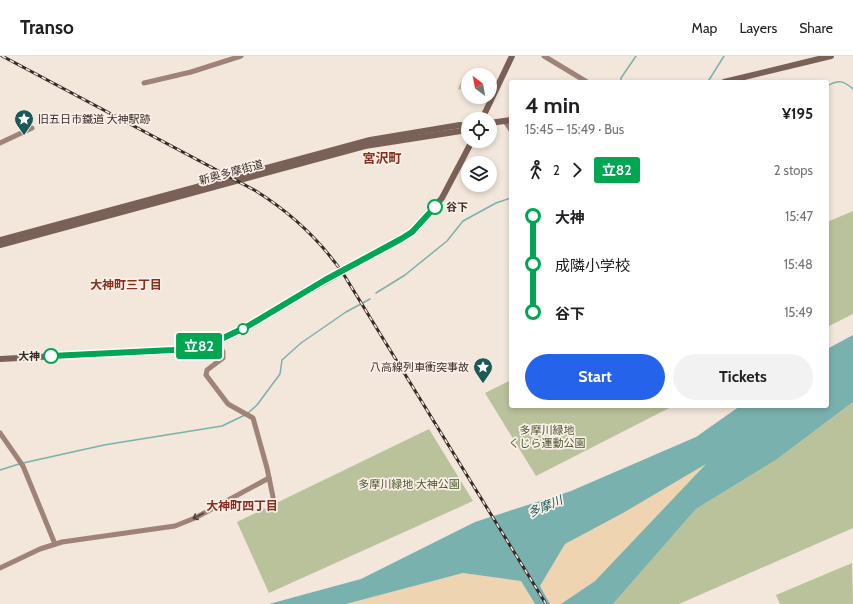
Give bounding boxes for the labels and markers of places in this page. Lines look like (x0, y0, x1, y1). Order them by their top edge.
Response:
place icon: 旧五日市鐵道 大神駅跡 (13, 108, 35, 136)
place label: 旧五日市鐵道 大神駅跡 (38, 112, 150, 126)
marker: 谷下 (427, 199, 443, 215)
place label: 谷下 (446, 200, 468, 214)
unlabelled marker (237, 323, 249, 335)
marker: 大神 (43, 348, 59, 364)
place label: 大神 (18, 349, 40, 363)
place icon: 八高線列車衝突事故 (472, 356, 494, 384)
place label: 八高線列車衝突事故 (370, 360, 469, 374)

